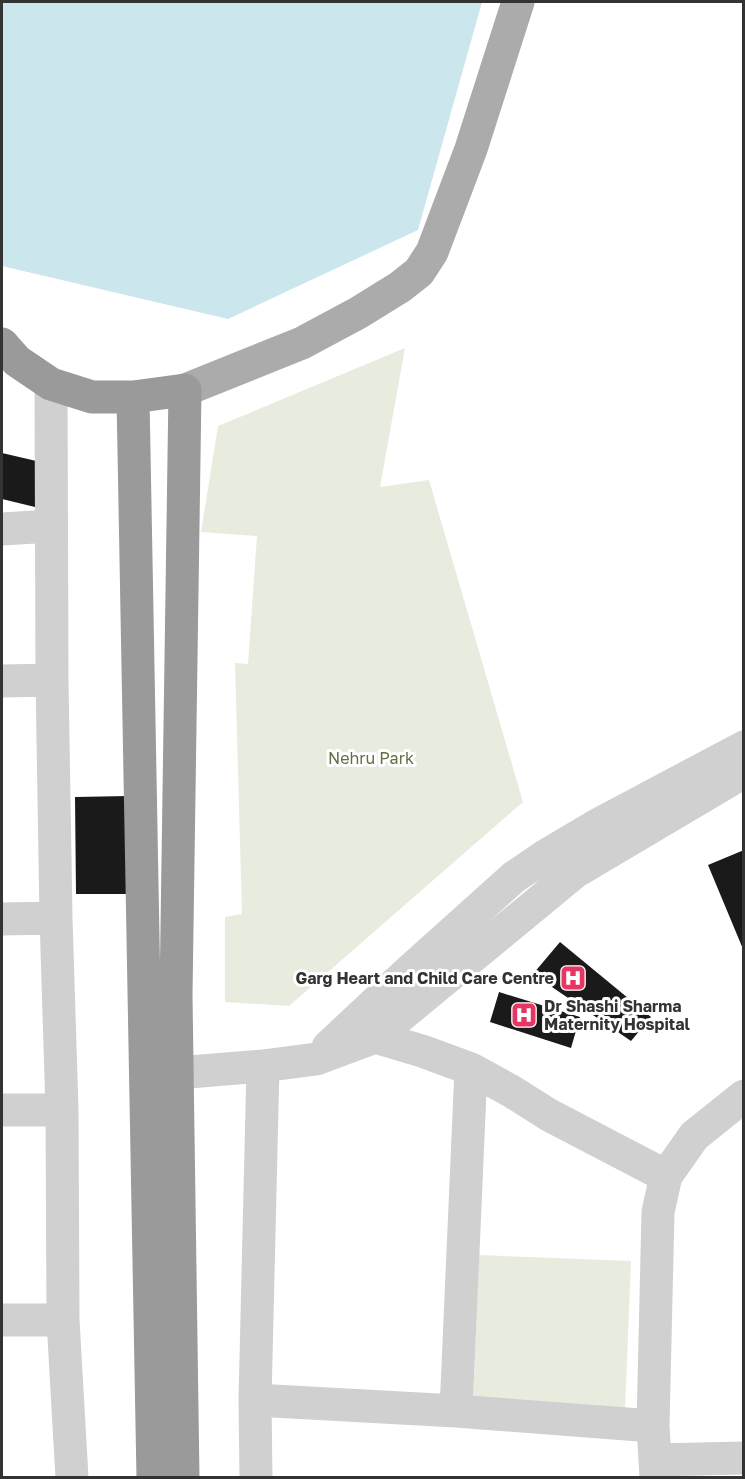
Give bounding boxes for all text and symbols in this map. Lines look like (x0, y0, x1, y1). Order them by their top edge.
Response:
park label: Nehru Park (328, 748, 414, 768)
hospital icon: Garg Heart and Child Care Centre (558, 963, 588, 993)
place label: Garg Heart and Child Care Centre (296, 968, 554, 988)
place label: Dr Shashi Sharma Maternity Hospital (544, 996, 690, 1034)
hospital icon: Dr Shashi Sharma Maternity Hospital (509, 1000, 539, 1030)

